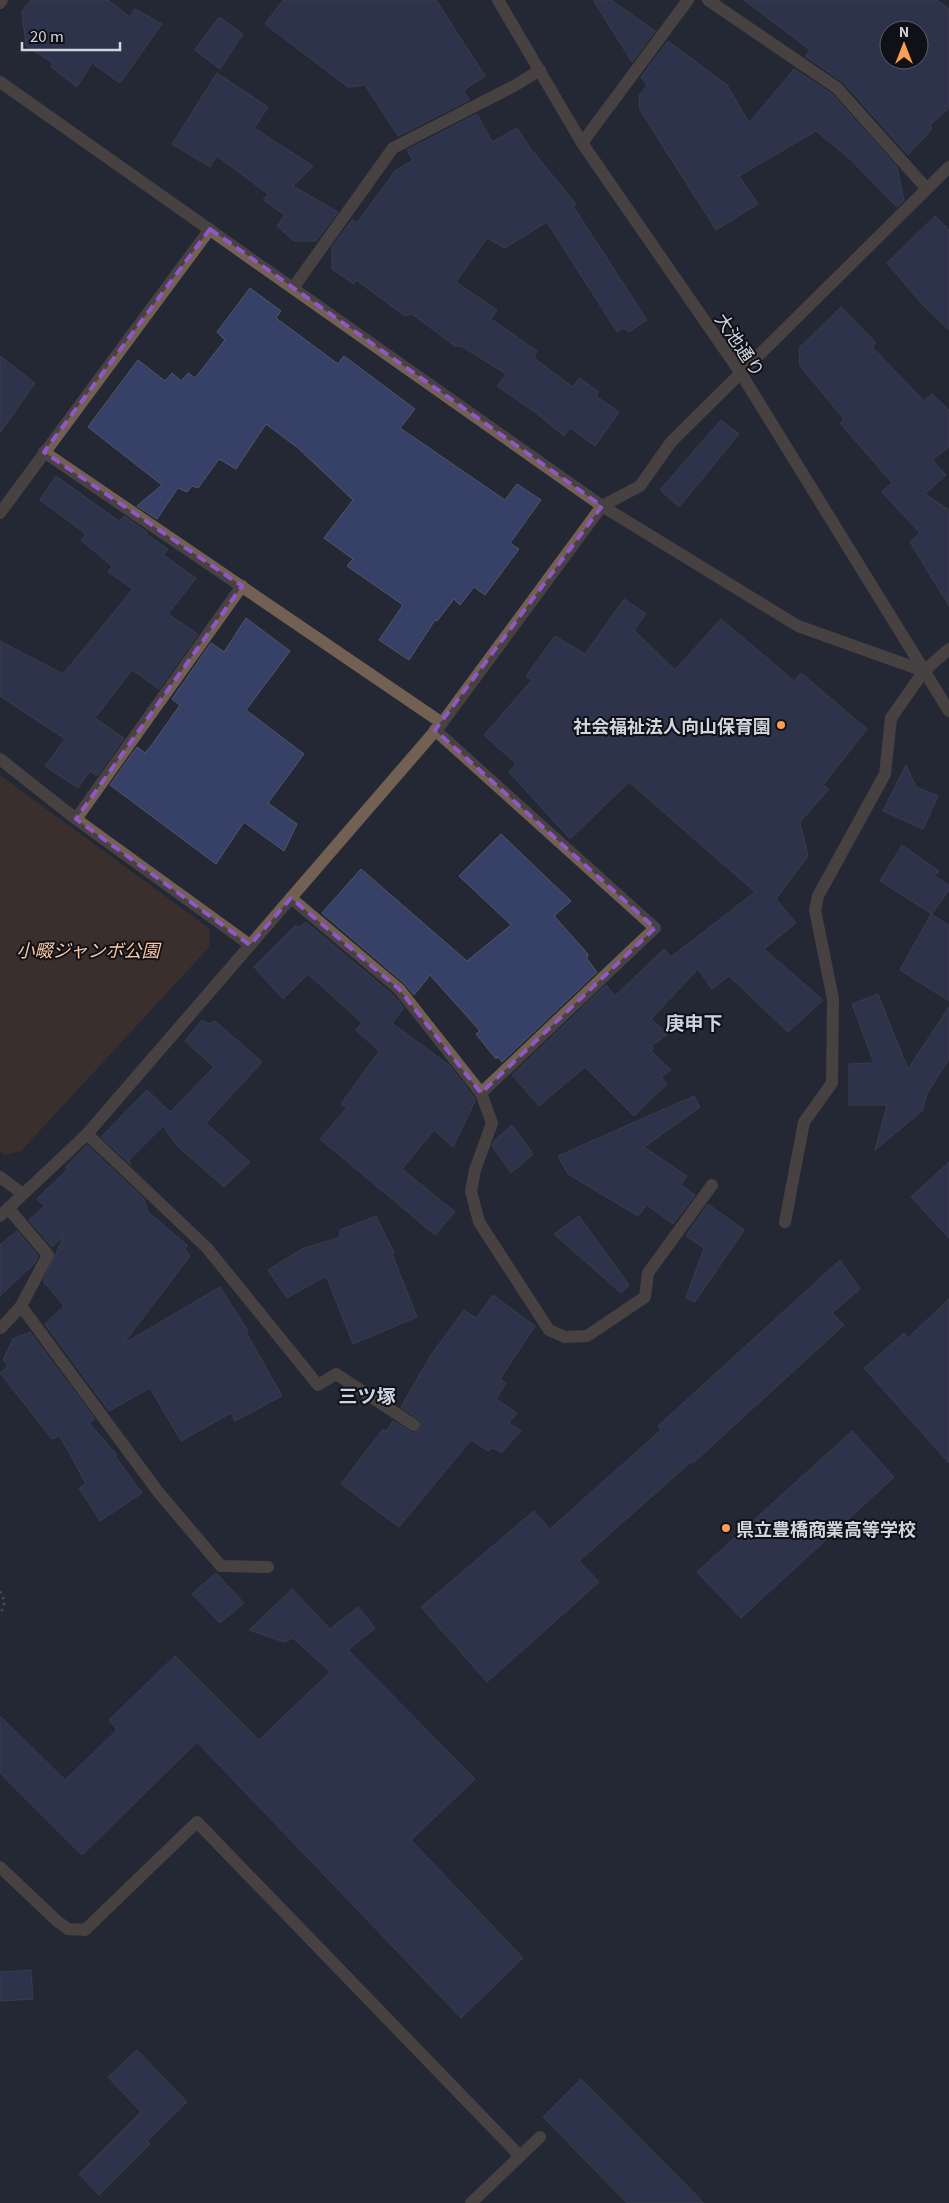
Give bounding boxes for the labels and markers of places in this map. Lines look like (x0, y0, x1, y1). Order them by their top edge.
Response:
place label: 社会福祉法人向山保育園 (573, 712, 771, 738)
marker: 社会福祉法人向山保育園 (775, 719, 787, 731)
place label: 県立豊橋商業高等学校 (736, 1515, 916, 1541)
marker: 県立豊橋商業高等学校 (720, 1522, 732, 1534)

